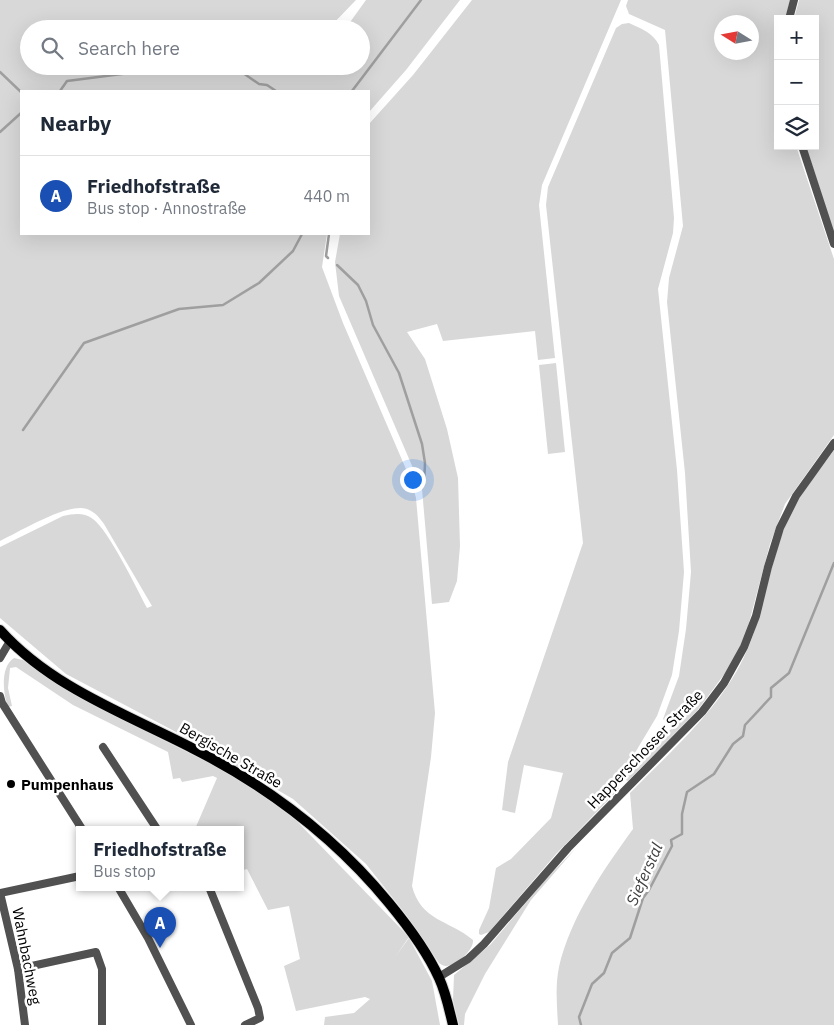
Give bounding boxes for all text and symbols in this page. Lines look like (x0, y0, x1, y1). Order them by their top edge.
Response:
north arrow (714, 15, 759, 60)
map controls (774, 15, 819, 150)
button: + (774, 15, 819, 60)
search box (20, 20, 370, 75)
icon: search (38, 34, 66, 62)
text: Search here (78, 36, 180, 60)
button: − (774, 60, 819, 105)
button: layers (774, 105, 819, 150)
text: Nearby (40, 109, 111, 137)
text: Friedhofstraße (87, 174, 221, 198)
text: A (51, 186, 61, 206)
text: 440 m (303, 186, 350, 206)
text: Bus stop · Annostraße (87, 198, 246, 218)
your location (400, 467, 426, 493)
street label: Happerschosser Straße (583, 685, 707, 813)
street label: Bergische Straße (176, 718, 286, 792)
place label: Pumpenhaus (21, 775, 114, 794)
marker: Pumpenhaus (5, 778, 17, 790)
popup (76, 826, 244, 891)
text: Friedhofstraße (93, 837, 227, 861)
water label: Sieferstal (621, 839, 667, 908)
text: Bus stop (93, 861, 156, 881)
street label: Wahnbachweg (8, 906, 46, 1006)
pin: A (144, 907, 176, 948)

